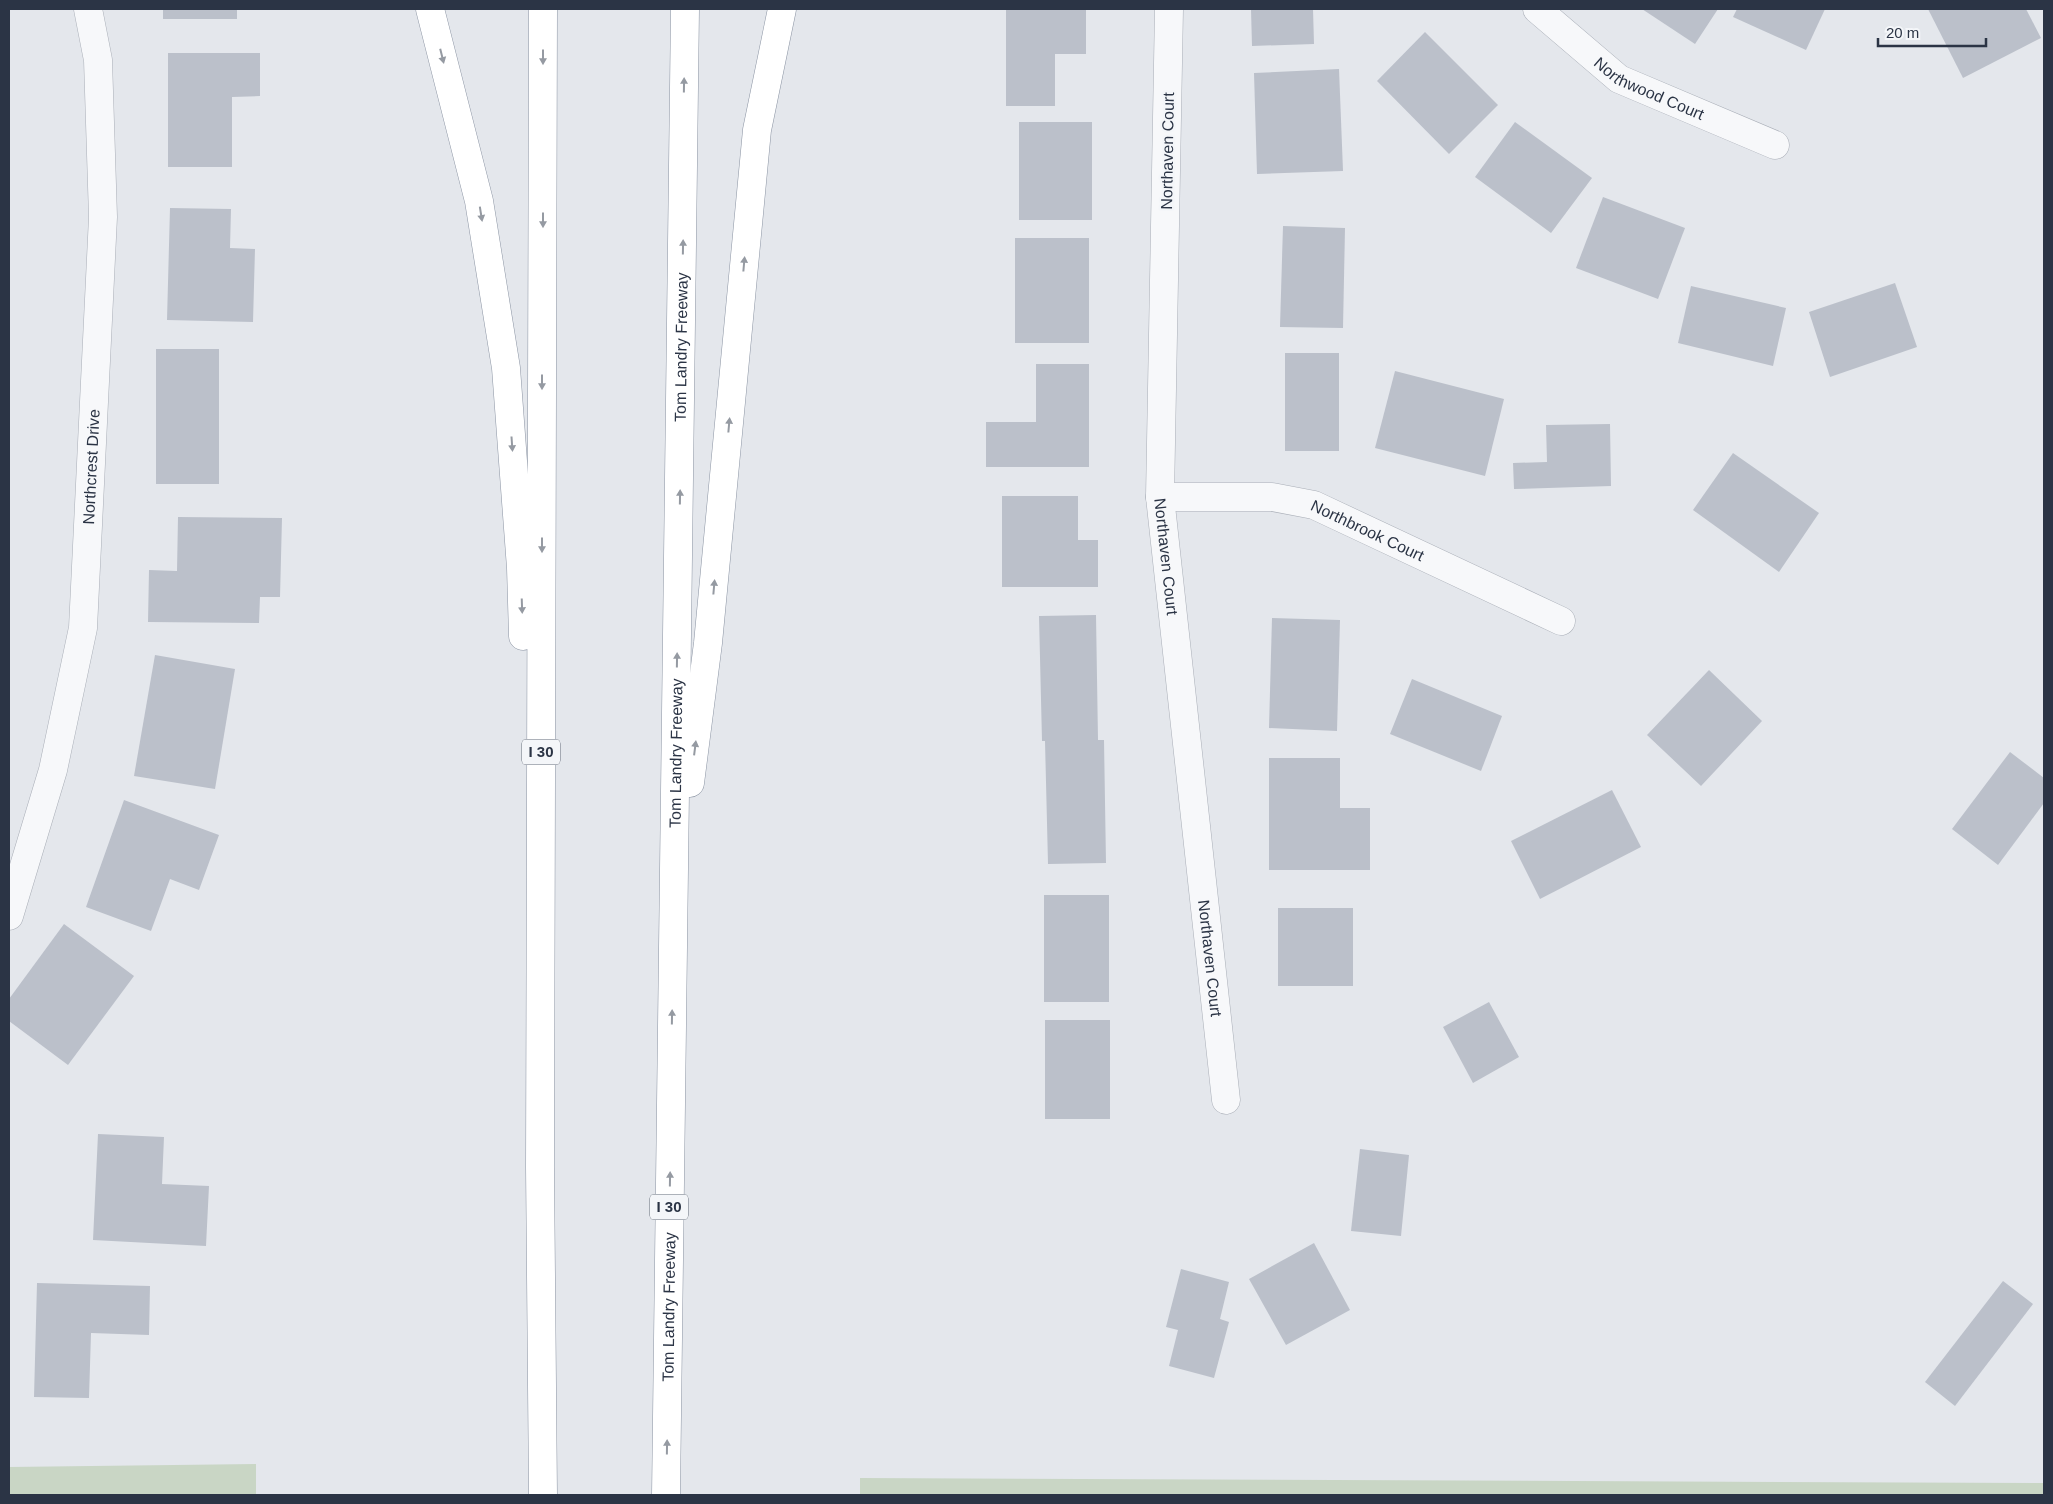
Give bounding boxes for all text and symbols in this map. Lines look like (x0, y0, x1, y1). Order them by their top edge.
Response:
scale bar (1878, 15, 1986, 47)
text: 20 m (1886, 24, 1919, 41)
one-way arrow (438, 48, 446, 64)
one-way arrow (539, 50, 547, 66)
street label: Northwood Court (1591, 54, 1707, 123)
one-way arrow (681, 76, 689, 92)
street label: Northaven Court (1158, 92, 1177, 210)
one-way arrow (478, 206, 486, 222)
one-way arrow (539, 212, 547, 228)
one-way arrow (679, 239, 687, 255)
one-way arrow (740, 255, 748, 271)
street label: Tom Landry Freeway (672, 272, 691, 422)
one-way arrow (538, 375, 546, 391)
street label: Northcrest Drive (80, 409, 103, 525)
one-way arrow (725, 417, 733, 433)
one-way arrow (508, 436, 516, 452)
one-way arrow (676, 489, 684, 505)
street label: Northaven Court (1151, 497, 1181, 616)
street label: Northbrook Court (1308, 497, 1427, 565)
one-way arrow (538, 537, 546, 553)
one-way arrow (710, 579, 718, 595)
one-way arrow (519, 598, 527, 614)
one-way arrow (673, 651, 681, 667)
street label: Tom Landry Freeway (667, 678, 685, 828)
road number: I 30 (522, 740, 560, 764)
one-way arrow (691, 740, 699, 756)
street label: Northaven Court (1195, 899, 1225, 1018)
one-way arrow (668, 1008, 676, 1024)
one-way arrow (666, 1171, 674, 1187)
road number: I 30 (650, 1194, 688, 1220)
street label: Tom Landry Freeway (659, 1232, 678, 1382)
one-way arrow (663, 1438, 671, 1454)

